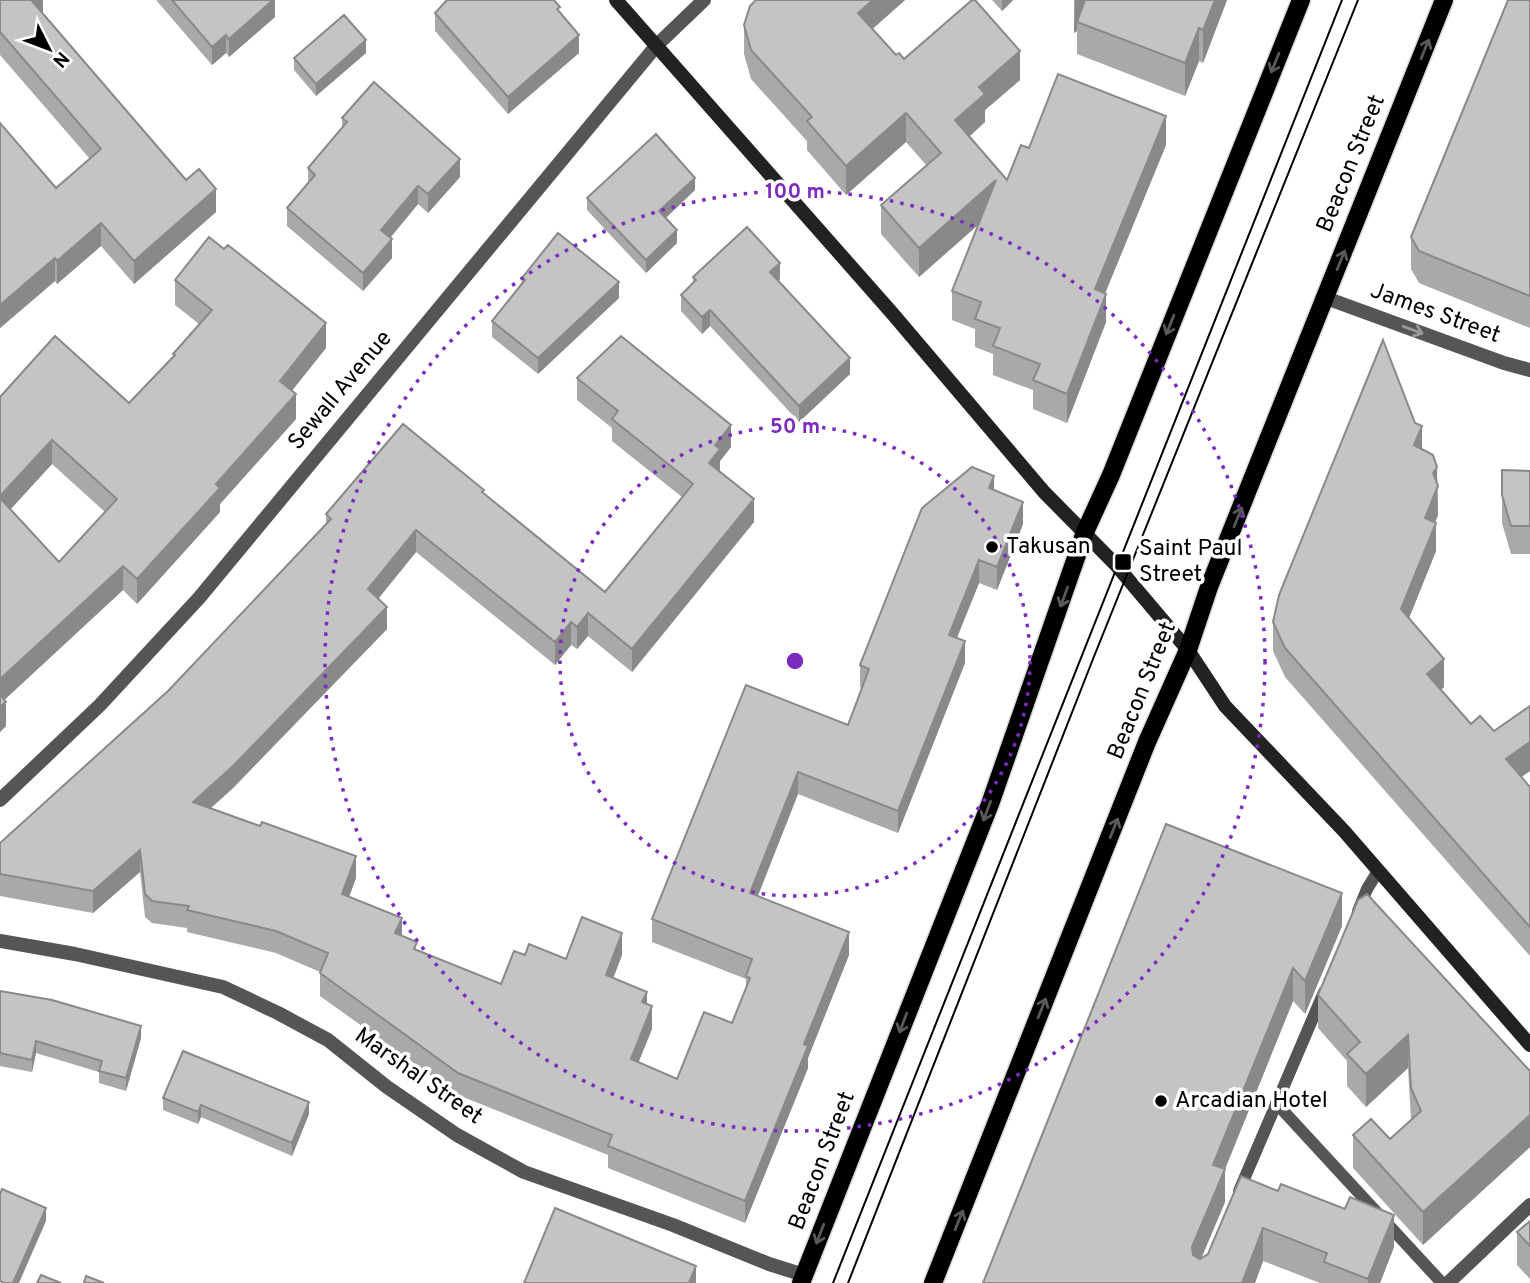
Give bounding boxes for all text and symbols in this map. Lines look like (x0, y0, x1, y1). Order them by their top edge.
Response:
north arrow (14, 14, 84, 84)
one-way arrow (1419, 38, 1432, 60)
text: N (47, 46, 74, 72)
one-way arrow (1268, 52, 1281, 74)
street label: Beacon Street (1311, 91, 1393, 237)
text: 100 m (765, 179, 825, 206)
one-way arrow (1335, 250, 1348, 272)
street label: James Street (1366, 277, 1504, 351)
one-way arrow (1162, 313, 1175, 335)
street label: Sewall Avenue (283, 325, 399, 457)
one-way arrow (1401, 325, 1423, 337)
text: 50 m (770, 414, 820, 441)
one-way arrow (1232, 507, 1245, 528)
place label: Takusan (1006, 533, 1091, 562)
place label: Saint Paul Street (1139, 535, 1243, 590)
marker: Takusan (984, 539, 1000, 555)
marker: Saint Paul Street (1113, 552, 1133, 572)
one-way arrow (1056, 585, 1069, 607)
street label: Beacon Street (1102, 618, 1184, 764)
centre of rings (783, 649, 807, 673)
one-way arrow (979, 799, 992, 821)
one-way arrow (1108, 818, 1121, 839)
one-way arrow (1037, 998, 1050, 1019)
one-way arrow (896, 1011, 909, 1033)
street label: Marshal Street (348, 1022, 488, 1132)
place label: Arcadian Hotel (1175, 1087, 1328, 1116)
street label: Beacon Street (783, 1088, 863, 1234)
marker: Arcadian Hotel (1153, 1093, 1169, 1109)
one-way arrow (953, 1209, 966, 1231)
one-way arrow (813, 1223, 826, 1245)

